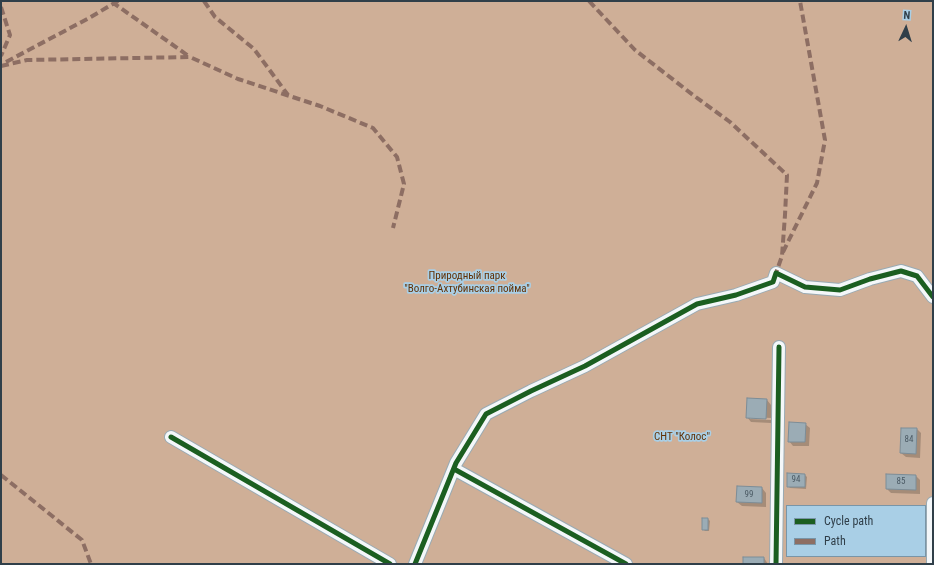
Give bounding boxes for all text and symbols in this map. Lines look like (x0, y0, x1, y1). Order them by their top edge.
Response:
north arrow (886, 8, 926, 48)
text: N (903, 9, 911, 22)
park label: Природный парк "Волго-Ахтубинская пойма" (404, 269, 530, 295)
park label: СНТ "Колос" (654, 430, 710, 444)
house number: 84 (905, 435, 913, 445)
house number: 94 (792, 475, 800, 485)
house number: 85 (897, 477, 905, 487)
house number: 99 (745, 490, 753, 500)
legend (786, 505, 926, 557)
text: Cycle path (824, 514, 873, 528)
text: Path (824, 534, 846, 548)

